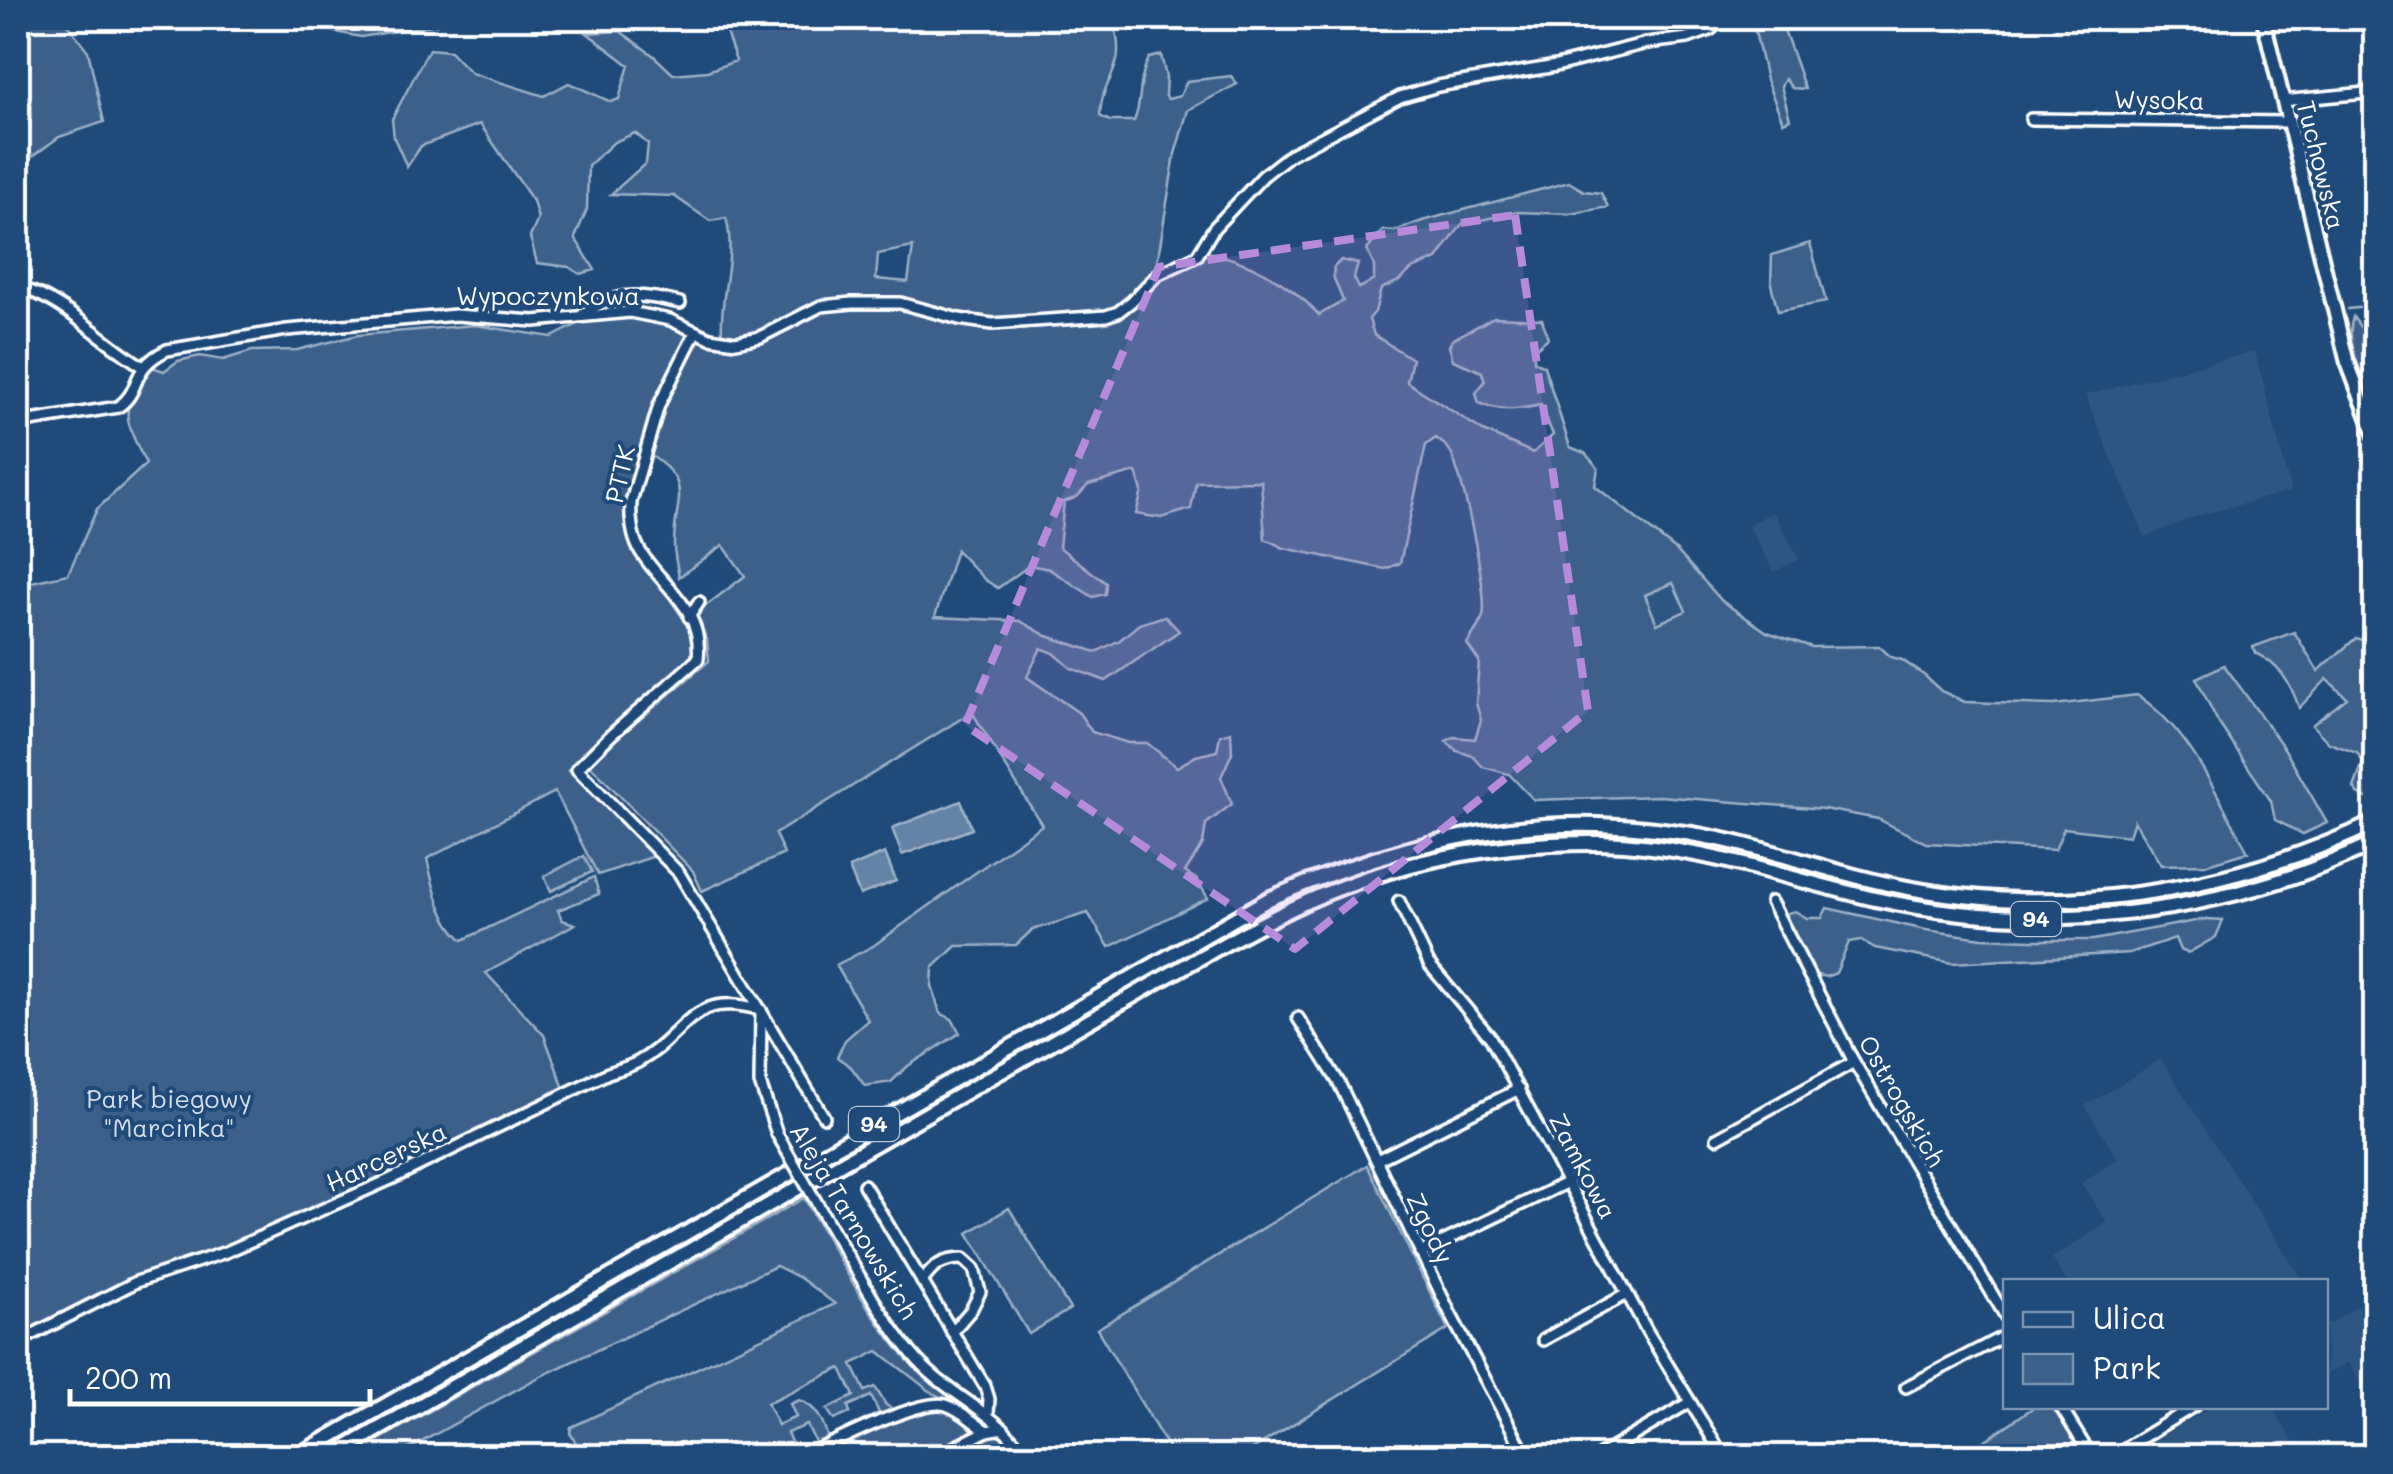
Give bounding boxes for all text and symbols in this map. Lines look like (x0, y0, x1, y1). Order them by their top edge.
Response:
street label: Wysoka (2113, 82, 2205, 117)
street label: Tuchowska (2291, 97, 2353, 232)
street label: Wypoczynkowa (456, 279, 640, 312)
street label: PTTK (597, 442, 641, 506)
road number: 94 (2011, 902, 2061, 936)
street label: Ostrogskich (1852, 1029, 1953, 1172)
park label: Park biegowy "Marcinka" (86, 1082, 252, 1143)
road number: 94 (849, 1107, 899, 1141)
street label: Zamkowa (1543, 1107, 1625, 1224)
street label: Harcerska (320, 1114, 451, 1198)
street label: Aleja Tarnowskich (784, 1117, 926, 1324)
street label: Zgody (1399, 1187, 1462, 1269)
legend (2003, 1279, 2328, 1409)
text: Ulica (2093, 1297, 2166, 1337)
scale bar (70, 1344, 370, 1406)
text: Park (2093, 1347, 2161, 1387)
text: 200 m (85, 1357, 172, 1397)

